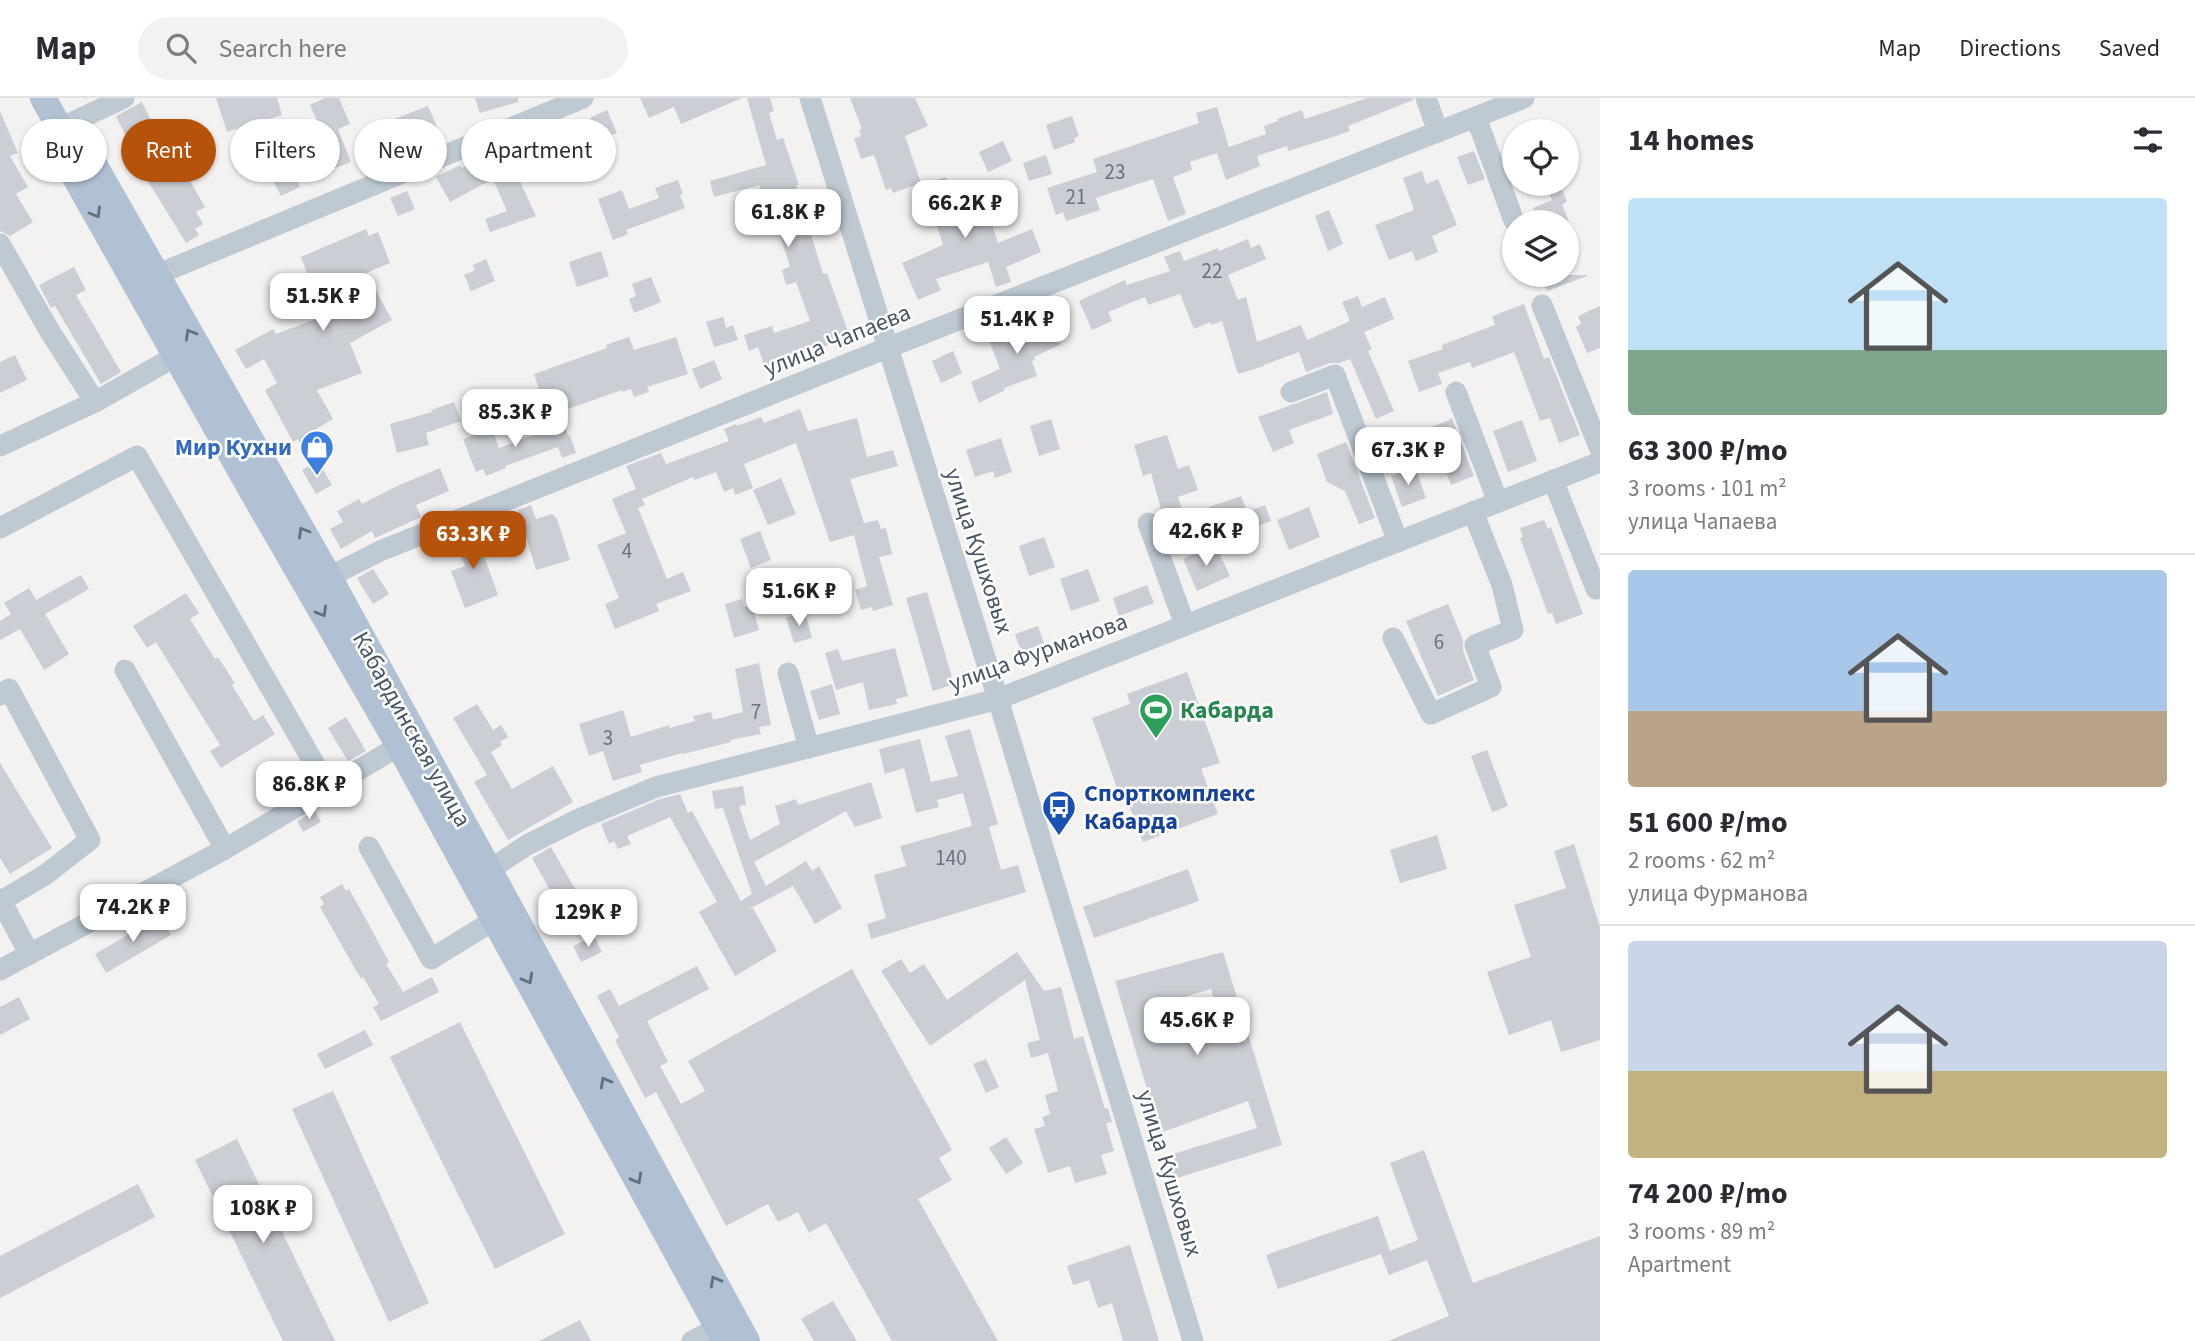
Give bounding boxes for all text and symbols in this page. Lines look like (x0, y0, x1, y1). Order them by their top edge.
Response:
search box (138, 17, 628, 80)
text: Map (35, 25, 96, 72)
icon: search (162, 29, 200, 67)
text: Search here (218, 30, 347, 67)
text: Map (1878, 31, 1921, 66)
text: Directions (1959, 31, 2061, 66)
text: Saved (2099, 31, 2160, 66)
chip: Buy (21, 119, 107, 182)
chip: Rent (121, 119, 216, 182)
chip: Filters (230, 119, 340, 182)
chip: New (354, 119, 447, 182)
chip: Apartment (461, 119, 616, 182)
map controls (1502, 119, 1579, 287)
button: locate (1502, 119, 1579, 196)
text: 14 homes (1628, 119, 1754, 162)
icon: filters (2129, 121, 2167, 159)
house number: 23 (1105, 157, 1125, 187)
pin: 66.2K ₽ (900, 180, 1030, 240)
house number: 21 (1066, 182, 1086, 212)
text: 66.2K ₽ (928, 186, 1002, 219)
pin: 61.8K ₽ (723, 190, 853, 249)
text: 61.8K ₽ (751, 195, 825, 228)
one-way arrow (88, 206, 101, 218)
button: layers (1502, 210, 1579, 287)
icon: home (1835, 243, 1961, 369)
house number: 22 (1202, 256, 1222, 286)
pin: 51.5K ₽ (258, 274, 388, 333)
text: 51.5K ₽ (286, 279, 360, 312)
street label: улица Чапаева (758, 295, 916, 386)
pin: 51.4K ₽ (952, 296, 1082, 356)
text: 51.4K ₽ (980, 302, 1054, 335)
one-way arrow (185, 329, 198, 342)
pin: 85.3K ₽ (450, 390, 580, 449)
text: 85.3K ₽ (478, 395, 552, 428)
shop icon: Мир Кухни (298, 428, 336, 477)
pin: 67.3K ₽ (1343, 428, 1473, 487)
text: 63 300 ₽/mo (1628, 429, 1788, 472)
place label: Мир Кухни (175, 430, 292, 465)
text: 67.3K ₽ (1371, 433, 1445, 466)
street label: улица Кушховых (935, 464, 1022, 639)
text: 3 rooms · 101 m² (1628, 472, 1787, 505)
text: улица Чапаева (1628, 505, 1777, 538)
pin: 42.6K ₽ (1141, 508, 1271, 568)
pin: 63.3K ₽ (408, 512, 538, 571)
text: 42.6K ₽ (1169, 514, 1243, 547)
text: 63.3K ₽ (436, 517, 510, 550)
one-way arrow (298, 526, 311, 539)
house number: 4 (622, 536, 632, 566)
pin: 51.6K ₽ (734, 568, 864, 628)
text: 51.6K ₽ (762, 574, 836, 607)
street label: улица Фурманова (944, 604, 1132, 701)
one-way arrow (314, 605, 327, 618)
icon: home (1835, 615, 1961, 741)
street label: Кабардинская улица (343, 625, 480, 833)
house number: 6 (1434, 627, 1444, 657)
sports icon: Кабарда (1137, 691, 1175, 740)
place label: Кабарда (1180, 693, 1274, 728)
house number: 7 (751, 697, 761, 727)
house number: 3 (603, 723, 613, 753)
pin: 86.8K ₽ (244, 762, 374, 821)
text: 86.8K ₽ (272, 767, 346, 800)
place label: Спорткомплекс Кабарда (1084, 776, 1255, 839)
bus stop icon: Спорткомплекс Кабарда (1040, 788, 1078, 837)
text: 51 600 ₽/mo (1628, 801, 1788, 844)
house number: 140 (935, 843, 967, 873)
text: 2 rooms · 62 m² (1628, 844, 1775, 877)
text: улица Фурманова (1628, 877, 1808, 910)
pin: 74.2K ₽ (68, 884, 198, 944)
text: 74.2K ₽ (96, 890, 170, 923)
pin: 129K ₽ (531, 890, 645, 949)
text: 129K ₽ (554, 895, 622, 928)
one-way arrow (520, 972, 533, 984)
icon: home (1835, 986, 1961, 1112)
pin: 45.6K ₽ (1132, 998, 1262, 1057)
text: 45.6K ₽ (1160, 1003, 1234, 1036)
one-way arrow (600, 1076, 613, 1089)
street label: улица Кушховых (1128, 1085, 1212, 1261)
one-way arrow (629, 1172, 642, 1184)
text: 74 200 ₽/mo (1628, 1172, 1788, 1215)
pin: 108K ₽ (206, 1186, 320, 1245)
text: 108K ₽ (229, 1191, 297, 1224)
text: 3 rooms · 89 m² (1628, 1215, 1775, 1248)
text: Apartment (1628, 1248, 1731, 1281)
one-way arrow (709, 1276, 723, 1288)

